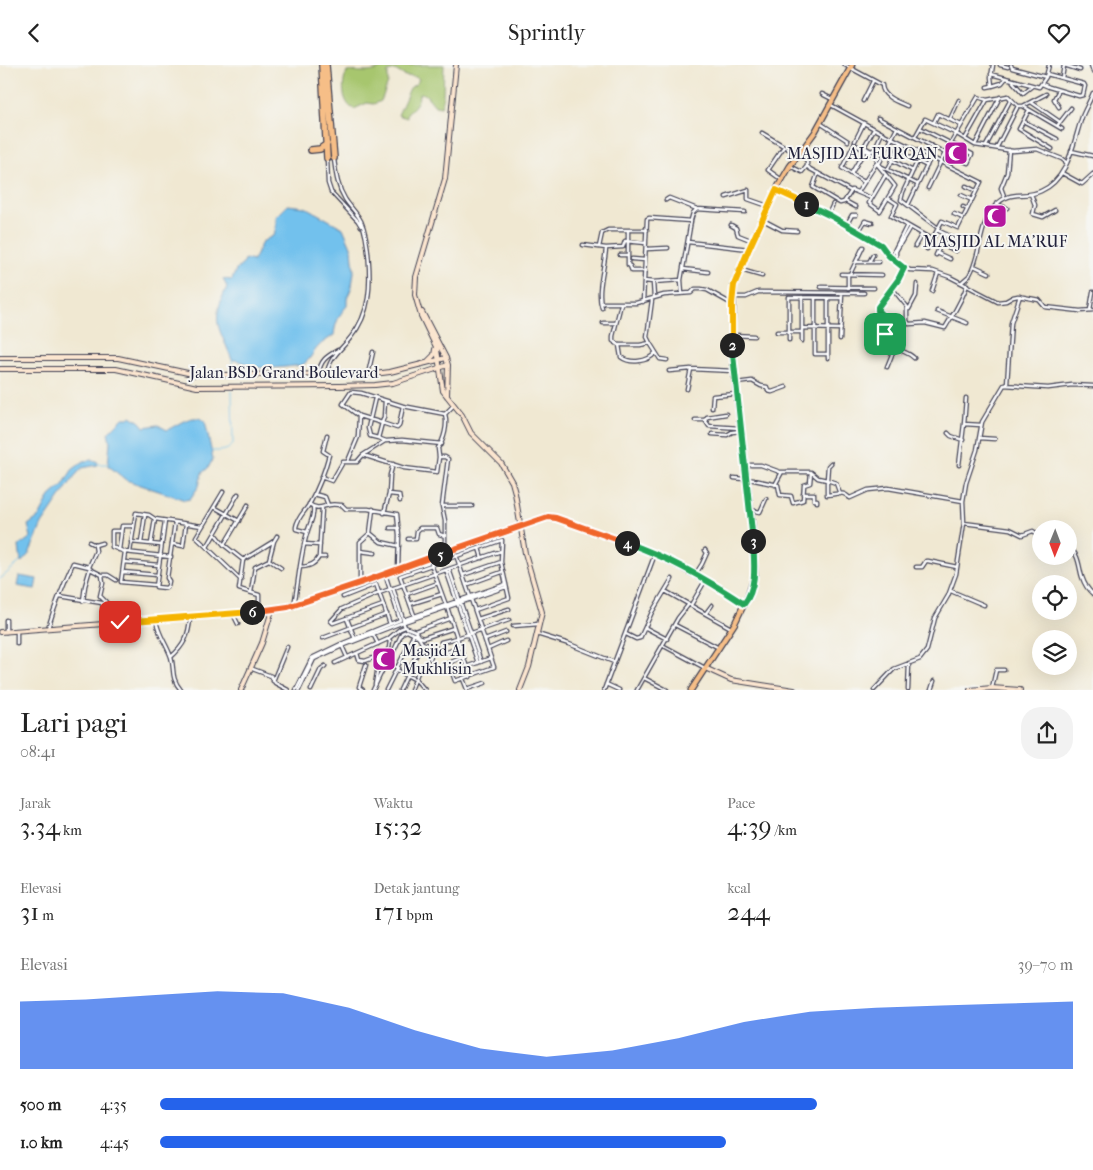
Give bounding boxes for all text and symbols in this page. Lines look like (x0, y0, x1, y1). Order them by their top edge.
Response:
icon: back (20, 19, 48, 47)
icon: heart (1045, 19, 1073, 47)
text: Sprintly (508, 20, 585, 46)
mosque icon: MASJID AL FURQAN (943, 140, 969, 166)
place label: MASJID AL FURQAN (787, 144, 938, 163)
pin: 1 (794, 191, 818, 217)
text: 1 (804, 196, 809, 213)
mosque icon: MASJID AL MA'RUF (982, 203, 1008, 229)
place label: MASJID AL MA'RUF (923, 232, 1068, 251)
pin (864, 313, 906, 355)
icon: arrive (871, 320, 899, 348)
pin: 2 (720, 333, 744, 357)
text: 2 (729, 337, 736, 354)
street label: Jalan BSD Grand Boulevard (188, 363, 379, 382)
north arrow (1032, 520, 1078, 565)
map controls (1032, 520, 1077, 675)
pin: 3 (740, 529, 766, 553)
pin: 4 (614, 531, 640, 555)
text: 3 (751, 533, 756, 550)
text: 4 (623, 535, 632, 552)
pin: 5 (428, 541, 452, 567)
text: 5 (437, 546, 444, 563)
button: locate (1032, 575, 1077, 620)
pin: 6 (240, 599, 264, 625)
pin (99, 601, 141, 643)
text: 6 (249, 604, 256, 621)
icon: check (106, 608, 134, 636)
button: layers (1032, 630, 1077, 675)
place label: Masjid Al Mukhlisin (402, 641, 473, 678)
mosque icon: Masjid Al Mukhlisin (371, 646, 397, 672)
text: Lari pagi (20, 706, 128, 739)
button: share (1021, 707, 1073, 759)
text: 08:41 (20, 742, 56, 761)
text: Jarak (20, 795, 51, 812)
text: Waktu (374, 795, 413, 812)
text: Pace (727, 795, 755, 812)
text: 3.34 (20, 812, 60, 841)
text: 15:32 (374, 812, 422, 841)
text: 4:39 (727, 812, 772, 841)
text: km (60, 822, 82, 839)
text: /km (772, 822, 797, 839)
text: Elevasi (20, 880, 62, 897)
text: Detak jantung (374, 880, 460, 897)
text: kcal (727, 880, 751, 897)
text: 31 (20, 897, 39, 926)
text: 171 (374, 897, 404, 926)
text: 244 (727, 897, 770, 926)
text: m (39, 907, 54, 924)
text: bpm (404, 907, 433, 924)
text: Elevasi (20, 955, 68, 974)
text: 39–70 m (1018, 955, 1073, 974)
text: 500 m (20, 1095, 61, 1114)
text: 4:35 (100, 1095, 127, 1114)
text: 1.0 km (20, 1133, 63, 1152)
text: 4:45 (100, 1133, 129, 1152)

